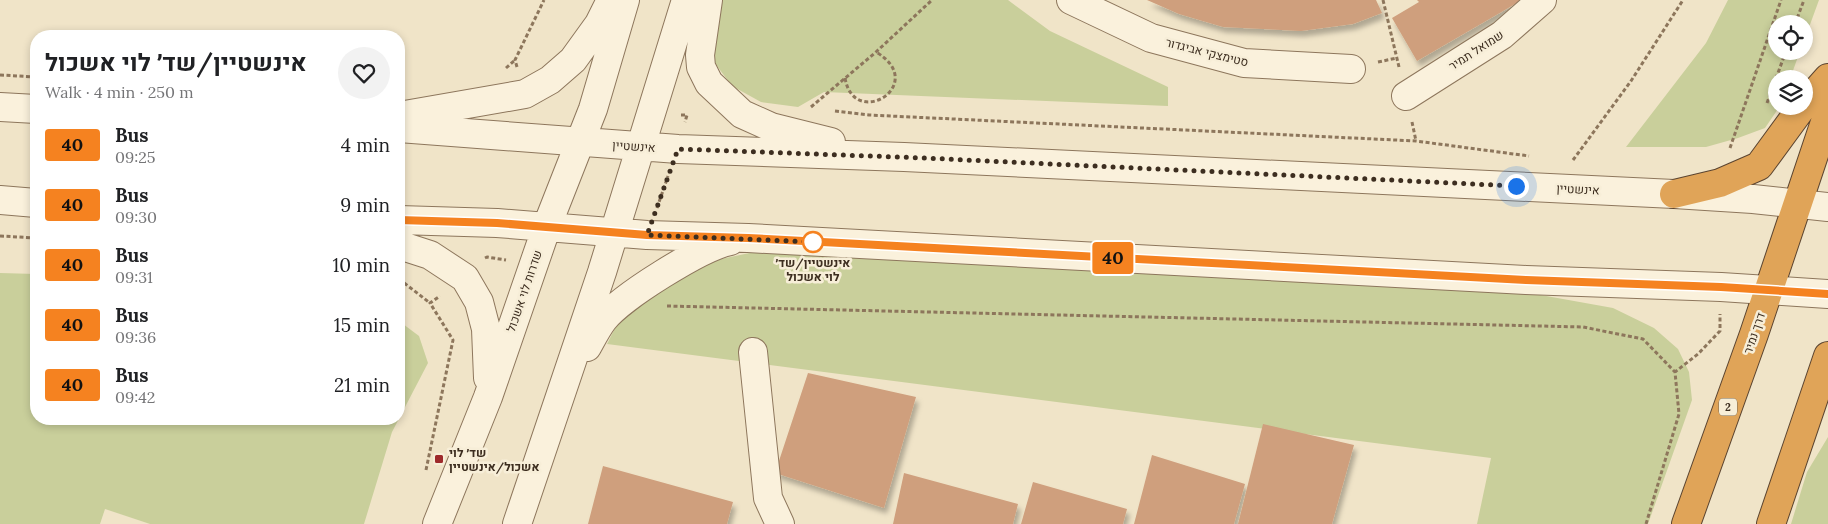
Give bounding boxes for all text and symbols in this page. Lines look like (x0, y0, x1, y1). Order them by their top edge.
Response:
map controls (1768, 15, 1813, 115)
button: locate (1768, 15, 1813, 60)
street label: שמואל תמיר (1446, 27, 1506, 73)
street label: סטימצקי אביגדור (1164, 34, 1250, 70)
text: אינשטיין/שד׳ לוי אשכול (45, 47, 307, 78)
button: heart (338, 47, 390, 99)
button: layers (1768, 70, 1813, 115)
text: Walk · 4 min · 250 m (45, 82, 193, 102)
text: Bus (115, 123, 148, 147)
text: 40 (62, 133, 83, 156)
text: 4 min (341, 133, 390, 157)
street label: אינשטיין (612, 137, 656, 155)
text: 09:25 (115, 147, 156, 167)
your location (1504, 174, 1529, 199)
street label: אינשטיין (1556, 180, 1600, 198)
text: Bus (115, 183, 148, 207)
text: 40 (62, 193, 83, 216)
text: 9 min (340, 193, 390, 217)
text: 09:30 (115, 207, 157, 227)
marker: אינשטיין/שד׳ לוי אשכול (802, 231, 824, 253)
line badge: 40 (1090, 242, 1136, 274)
text: Bus (115, 243, 148, 267)
text: 40 (1102, 246, 1124, 269)
street label: שדרות לוי אשכול (503, 248, 545, 334)
text: 40 (62, 253, 83, 276)
text: 10 min (332, 253, 390, 277)
place label: אינשטיין/שד׳ לוי אשכול (776, 255, 850, 284)
text: 09:31 (115, 267, 153, 287)
text: Bus (115, 303, 148, 327)
street label: דרך נמיר (1740, 310, 1768, 356)
text: 40 (62, 313, 83, 336)
text: 15 min (334, 313, 390, 337)
text: 09:36 (115, 327, 156, 347)
text: Bus (115, 363, 148, 387)
text: 40 (62, 373, 83, 396)
text: 21 min (334, 373, 390, 397)
text: 09:42 (115, 387, 155, 407)
road number: 2 (1719, 398, 1737, 416)
place label: שד׳ לוי אשכול/אינשטיין (449, 445, 539, 475)
marker: שד׳ לוי אשכול/אינשטיין (433, 453, 445, 465)

